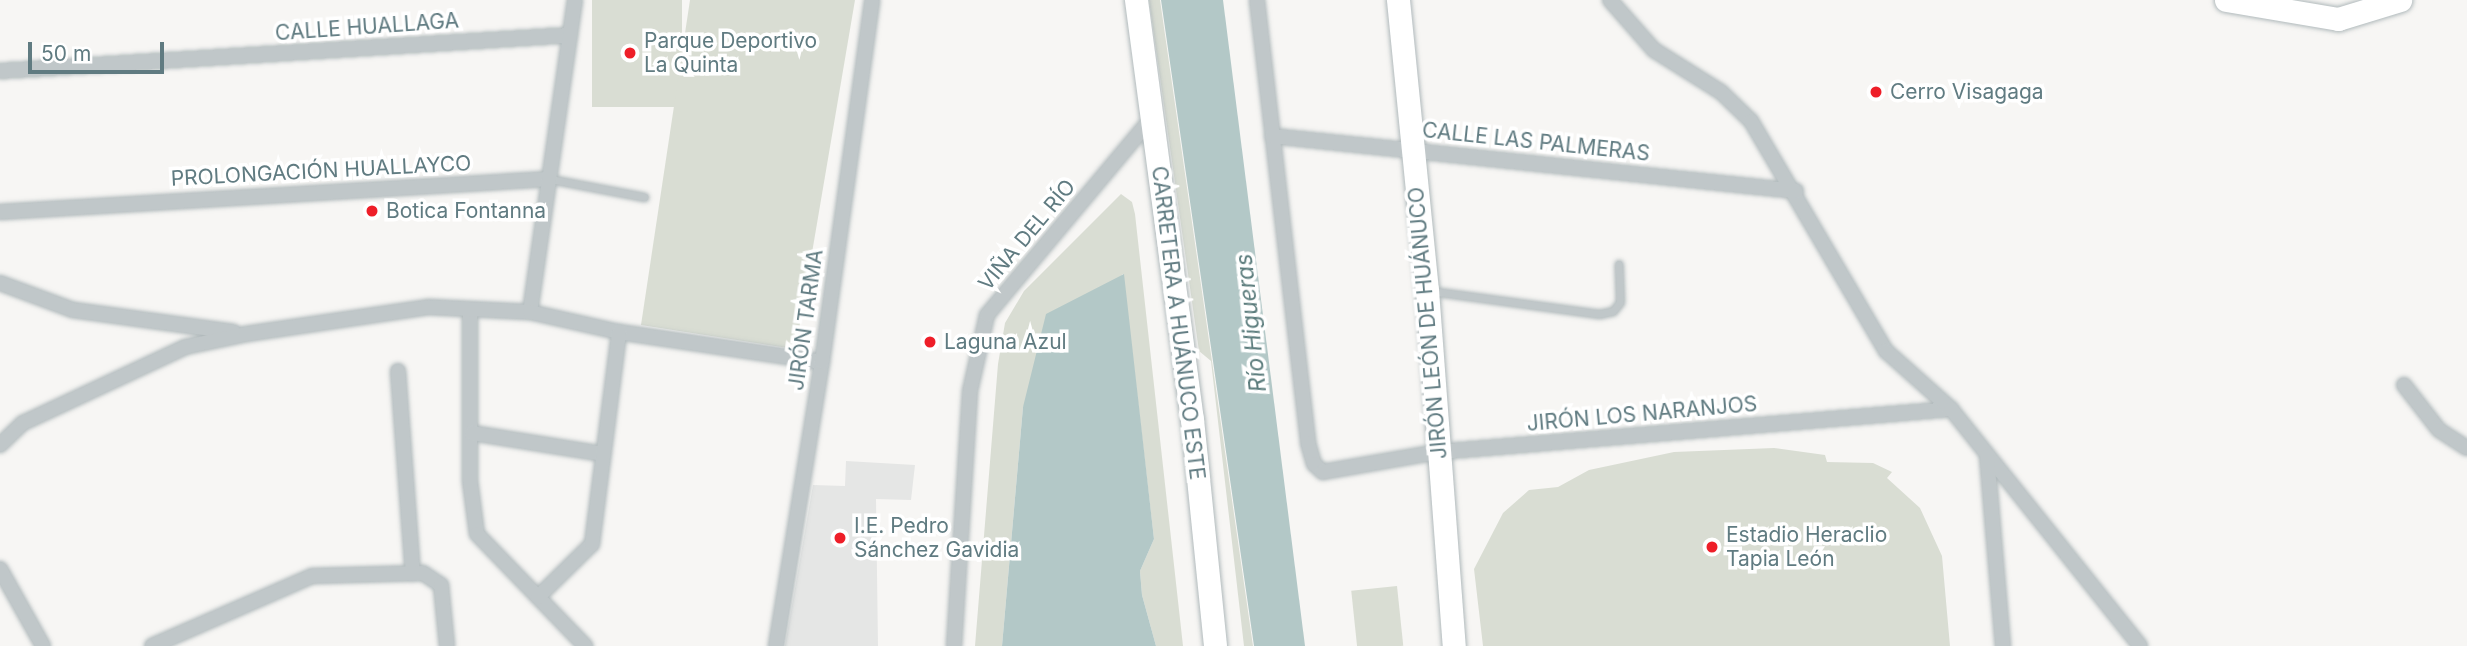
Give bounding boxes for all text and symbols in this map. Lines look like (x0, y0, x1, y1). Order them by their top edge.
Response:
street label: CALLE HUALLAGA (274, 8, 460, 46)
scale bar (32, 28, 168, 72)
place label: Parque Deportivo La Quinta (644, 28, 817, 78)
text: 50 m (41, 41, 91, 66)
marker: Parque Deportivo La Quinta (622, 45, 638, 61)
place label: Cerro Visagaga (1890, 79, 2044, 105)
marker: Cerro Visagaga (1868, 84, 1884, 100)
street label: CALLE LAS PALMERAS (1421, 118, 1651, 166)
street label: PROLONGACIÓN HUALLAYCO (170, 151, 472, 191)
street label: CARRETERA A HUÁNUCO ESTE (1146, 165, 1210, 481)
street label: VIÑA DEL RÍO (973, 174, 1081, 296)
street label: JIRÓN LEÓN DE HUÁNUCO (1404, 186, 1452, 460)
place label: Botica Fontanna (386, 198, 546, 224)
marker: Botica Fontanna (364, 203, 380, 219)
street label: JIRÓN TARMA (784, 248, 828, 392)
water label: Río Higueras (1230, 253, 1272, 393)
place label: Laguna Azul (944, 329, 1067, 355)
marker: Laguna Azul (922, 334, 938, 350)
street label: JIRÓN LOS NARANJOS (1526, 391, 1758, 437)
place label: I.E. Pedro Sánchez Gavidia (854, 513, 1019, 563)
place label: Estadio Heraclio Tapia León (1726, 522, 1887, 572)
marker: I.E. Pedro Sánchez Gavidia (832, 530, 848, 546)
marker: Estadio Heraclio Tapia León (1704, 539, 1720, 555)

